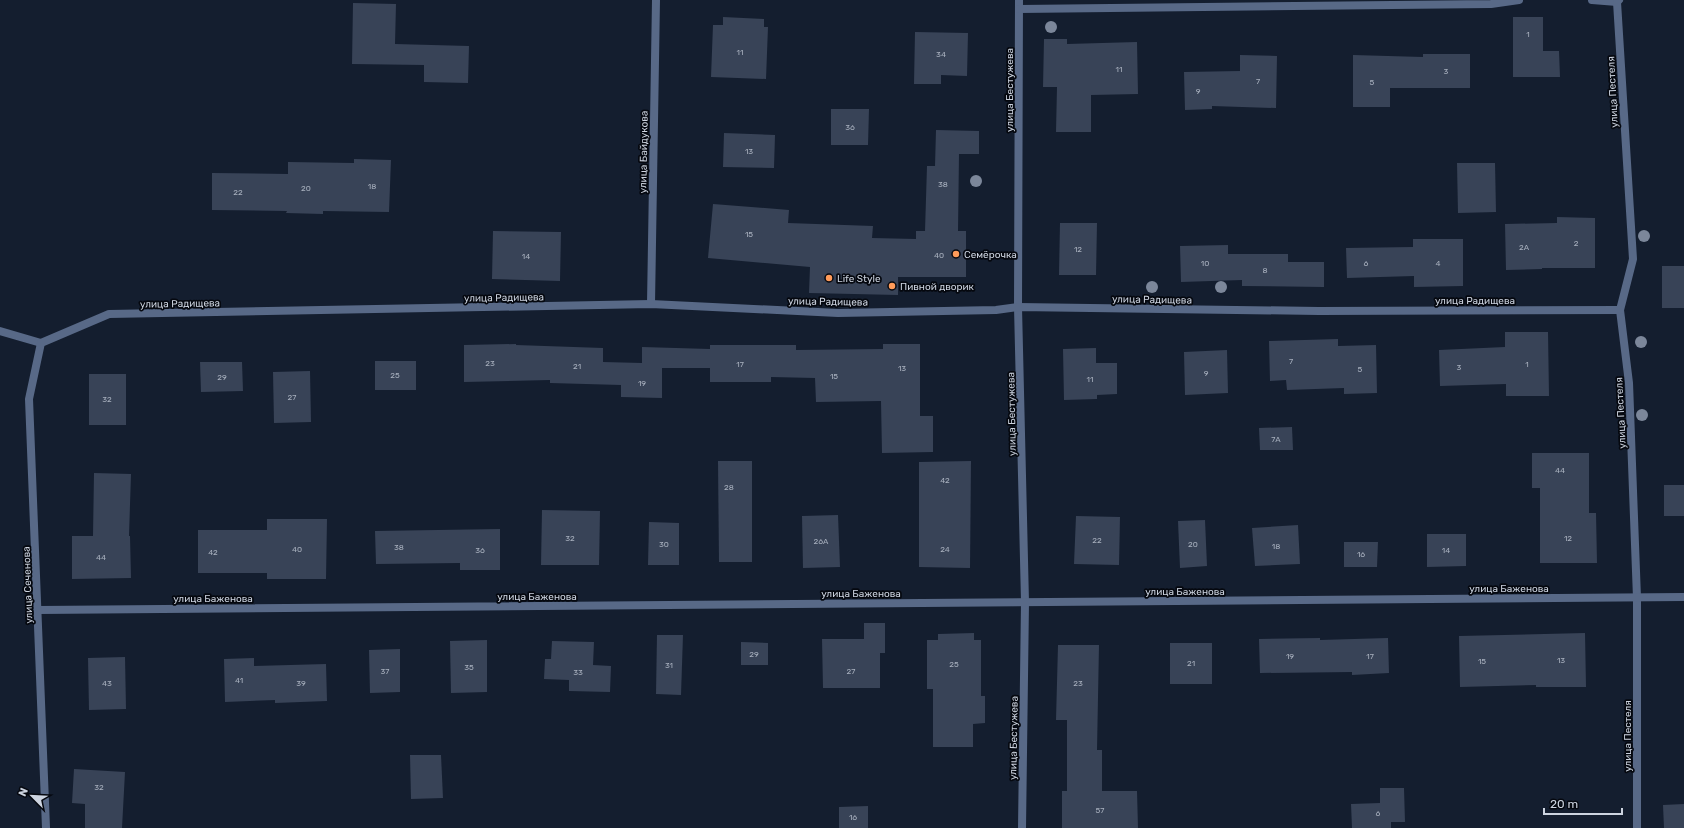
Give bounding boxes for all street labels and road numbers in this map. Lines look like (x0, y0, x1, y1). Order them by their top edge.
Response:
street label: улица Бестужева (1004, 48, 1016, 132)
street label: улица Пестеля (1605, 56, 1621, 128)
street label: улица Байдукова (637, 111, 651, 193)
street label: улица Радищева (464, 291, 544, 305)
street label: улица Радищева (1112, 293, 1192, 307)
street label: улица Радищева (788, 295, 868, 309)
street label: улица Радищева (1435, 295, 1515, 307)
street label: улица Радищева (140, 297, 220, 311)
street label: улица Бестужева (1005, 372, 1019, 456)
street label: улица Пестеля (1613, 377, 1629, 449)
street label: улица Сеченова (21, 546, 35, 624)
street label: улица Баженова (1469, 583, 1549, 595)
street label: улица Баженова (1145, 586, 1225, 598)
street label: улица Баженова (821, 588, 901, 600)
street label: улица Баженова (497, 591, 577, 603)
street label: улица Баженова (173, 593, 253, 605)
street label: улица Бестужева (1007, 696, 1021, 780)
street label: улица Пестеля (1622, 700, 1634, 772)

